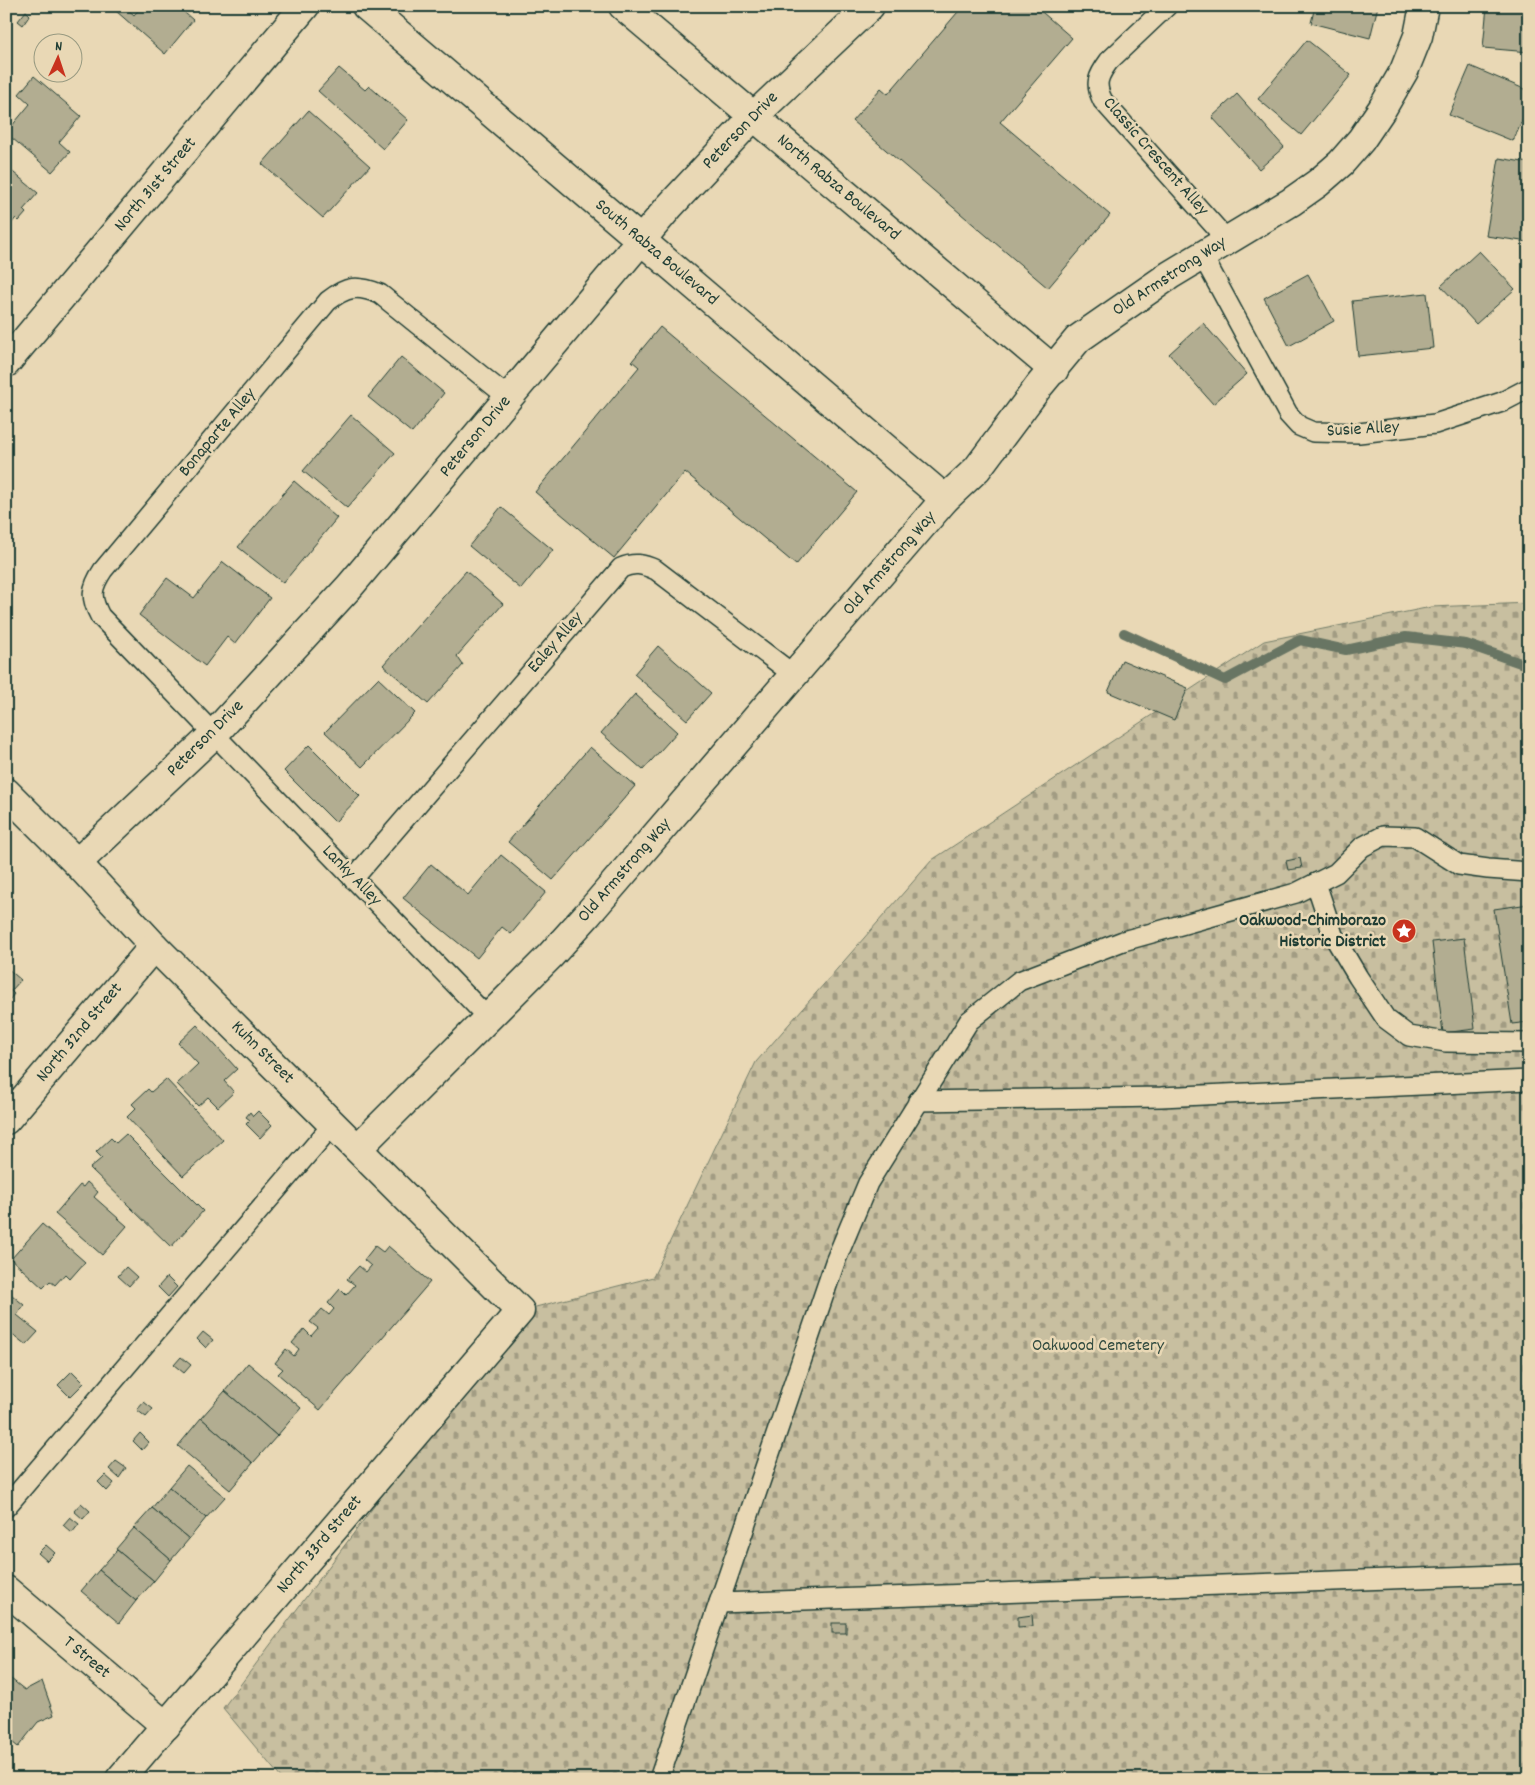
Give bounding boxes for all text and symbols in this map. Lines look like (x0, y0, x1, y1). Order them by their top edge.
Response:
north arrow (32, 32, 82, 82)
text: N (55, 37, 63, 57)
street label: Peterson Drive (697, 86, 785, 176)
street label: Classic Crescent Alley (1096, 92, 1214, 222)
street label: North Rabza Boulevard (771, 129, 905, 247)
street label: North 31st Street (109, 132, 203, 238)
street label: South Rabza Boulevard (589, 194, 723, 312)
street label: Old Armstrong Way (1108, 230, 1232, 323)
street label: Bonaparte Alley (173, 383, 263, 483)
street label: Peterson Drive (434, 391, 518, 483)
street label: Susie Alley (1326, 416, 1400, 444)
street label: Old Armstrong Way (837, 506, 943, 622)
street label: Ealey Alley (522, 606, 590, 679)
street label: Peterson Drive (162, 695, 250, 783)
street label: Old Armstrong Way (572, 813, 678, 929)
street label: Lanky Alley (315, 840, 387, 913)
place label: Oakwood-Chimborazo Historic District (1239, 909, 1386, 955)
place icon: Oakwood-Chimborazo Historic District (1391, 918, 1417, 944)
street label: North 32nd Street (31, 978, 129, 1088)
street label: Kuhn Street (225, 1016, 300, 1091)
park label: Oakwood Cemetery (1032, 1334, 1165, 1359)
street label: North 33rd Street (271, 1490, 369, 1600)
street label: T Street (57, 1631, 115, 1686)

